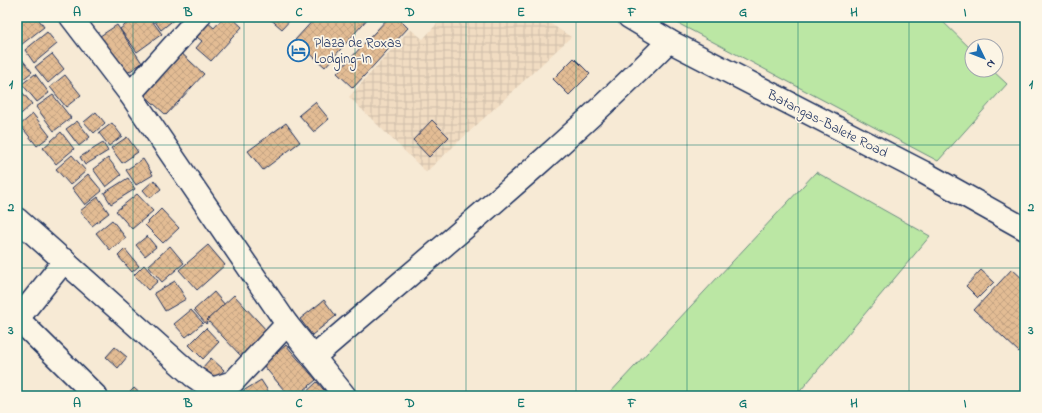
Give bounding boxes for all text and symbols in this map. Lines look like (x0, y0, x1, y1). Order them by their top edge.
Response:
text: A (73, 3, 81, 22)
text: B (183, 3, 193, 22)
text: C (295, 3, 303, 22)
text: D (404, 3, 415, 22)
text: E (517, 3, 525, 22)
text: F (627, 3, 637, 22)
text: G (739, 3, 747, 22)
text: H (850, 3, 858, 22)
text: I (963, 3, 967, 22)
place label: Plaza de Roxas Lodging-In (314, 33, 402, 71)
hotel icon: Plaza de Roxas Lodging-In (285, 37, 311, 63)
north arrow (964, 38, 1004, 78)
text: N (982, 56, 999, 72)
text: 1 (9, 75, 14, 94)
text: 1 (1029, 75, 1034, 94)
street label: Batangas-Balete Road (762, 84, 891, 165)
text: 2 (7, 198, 15, 217)
text: 2 (1027, 198, 1035, 217)
text: 3 (7, 321, 14, 340)
text: 3 (1027, 321, 1034, 340)
text: A (73, 394, 81, 413)
text: B (183, 394, 193, 413)
text: C (295, 394, 303, 413)
text: D (404, 394, 415, 413)
text: E (517, 394, 525, 413)
text: F (627, 394, 637, 413)
text: G (739, 394, 747, 413)
text: H (850, 394, 858, 413)
text: I (963, 394, 967, 413)

